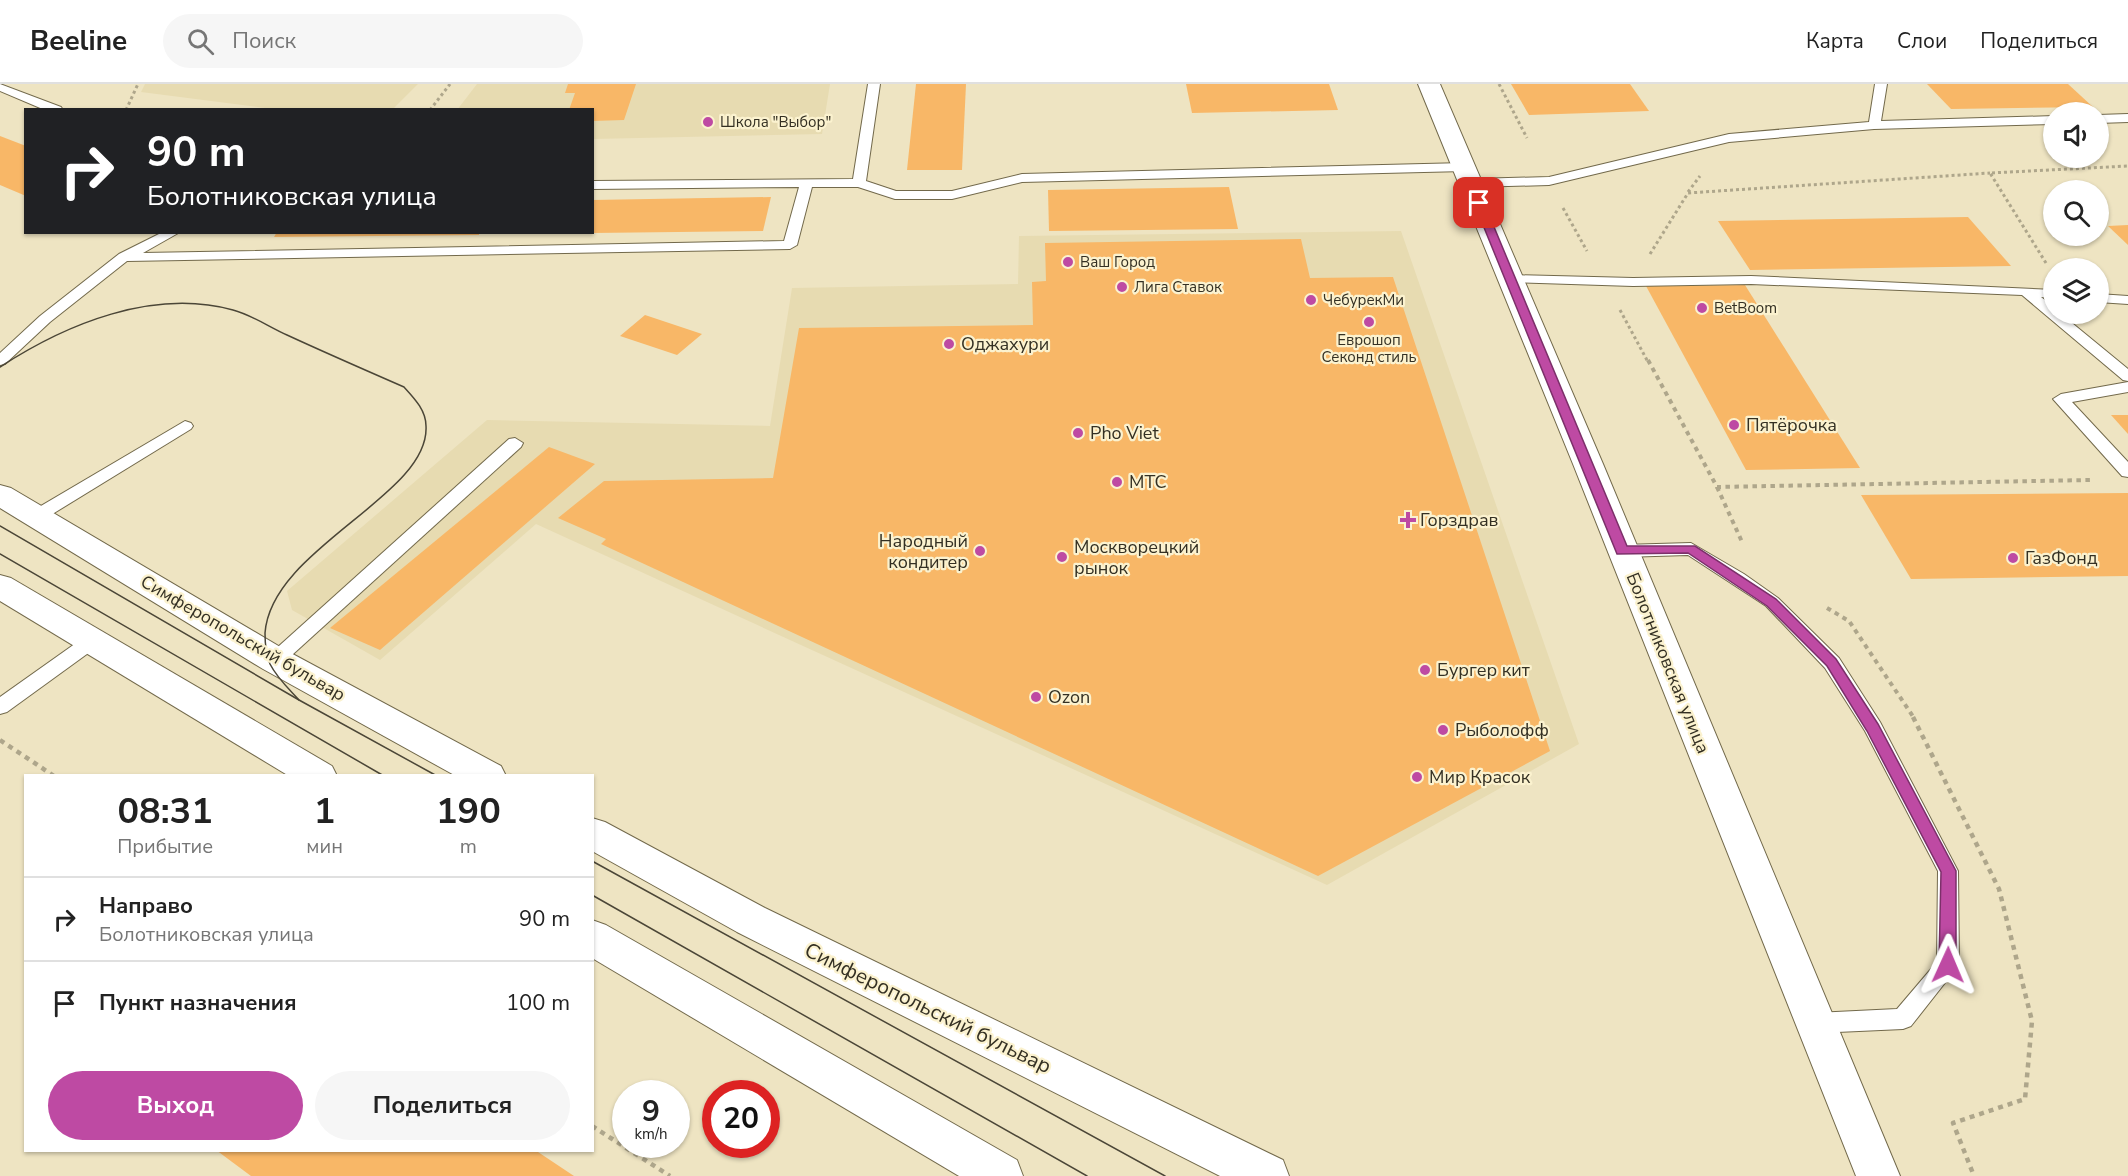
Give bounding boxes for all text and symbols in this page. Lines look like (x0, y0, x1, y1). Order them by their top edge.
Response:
search box (163, 14, 583, 68)
text: Beeline (30, 22, 127, 60)
icon: search (184, 25, 217, 58)
text: Поиск (232, 26, 296, 56)
text: Карта (1806, 27, 1864, 55)
text: Слои (1897, 27, 1947, 55)
text: Поделиться (1980, 27, 2098, 55)
map controls (2043, 102, 2109, 324)
button: sound (2043, 102, 2109, 168)
place label: Школа "Выбор" (720, 112, 831, 132)
marker: Школа "Выбор" (701, 115, 715, 129)
text: 90 m (147, 124, 246, 181)
icon: right (48, 132, 126, 210)
pin (1453, 177, 1504, 228)
text: Болотниковская улица (147, 178, 437, 215)
button: search (2043, 180, 2109, 246)
icon: arrive (1462, 186, 1495, 219)
place label: Ваш Город (1080, 252, 1155, 272)
marker: Ваш Город (1061, 255, 1075, 269)
button: layers (2043, 258, 2109, 324)
place label: Лига Ставок (1134, 277, 1222, 297)
marker: Лига Ставок (1115, 280, 1129, 294)
place label: ЧебурекМи (1323, 290, 1404, 310)
marker: ЧебурекМи (1304, 293, 1318, 307)
place label: BetBoom (1714, 298, 1777, 318)
marker: BetBoom (1695, 301, 1709, 315)
marker: Еврошоп Секонд стиль (1362, 315, 1376, 329)
place label: Еврошоп Секонд стиль (1321, 330, 1417, 367)
place label: Оджахури (961, 332, 1049, 356)
marker: Оджахури (942, 337, 956, 351)
place label: Пятёрочка (1746, 413, 1837, 437)
marker: Пятёрочка (1727, 418, 1741, 432)
place label: Pho Viet (1090, 421, 1159, 445)
marker: Pho Viet (1071, 426, 1085, 440)
place label: МТС (1129, 470, 1167, 494)
marker: МТС (1110, 475, 1124, 489)
place label: Горздрав (1420, 508, 1499, 532)
marker: Горздрав (1401, 513, 1415, 527)
place label: Народный кондитер (879, 529, 968, 574)
place label: Москворецкий рынок (1074, 535, 1199, 580)
marker: Народный кондитер (973, 544, 987, 558)
place label: ГазФонд (2025, 546, 2098, 570)
marker: Москворецкий рынок (1055, 550, 1069, 564)
marker: ГазФонд (2006, 551, 2020, 565)
street label: Симферопольский бульвар (136, 569, 350, 707)
street label: Болотниковская улица (1621, 569, 1715, 757)
place label: Бургер кит (1437, 658, 1530, 682)
marker: Бургер кит (1418, 663, 1432, 677)
place label: Ozon (1048, 685, 1090, 709)
marker: Ozon (1029, 690, 1043, 704)
place label: Рыболофф (1455, 718, 1549, 742)
marker: Рыболофф (1436, 723, 1450, 737)
place label: Мир Красок (1429, 765, 1531, 789)
marker: Мир Красок (1410, 770, 1424, 784)
text: 08:31 (117, 787, 213, 836)
text: 1 (314, 787, 335, 836)
text: 190 (436, 787, 501, 836)
text: Прибытие (117, 833, 213, 860)
text: мин (306, 833, 343, 860)
text: m (460, 833, 477, 860)
text: Направо (99, 891, 193, 921)
icon: right (48, 903, 81, 936)
text: 90 m (519, 904, 570, 934)
text: Болотниковская улица (99, 921, 314, 948)
position arrow (1916, 933, 1980, 997)
street label: Симферопольский бульвар (800, 936, 1056, 1080)
icon: arrive (48, 987, 81, 1020)
text: Пункт назначения (99, 988, 297, 1018)
text: 100 m (506, 988, 570, 1018)
button: Выход (48, 1071, 303, 1140)
button: Поделиться (315, 1071, 570, 1140)
speed limit sign: 20 (702, 1080, 780, 1158)
text: 9 (642, 1091, 660, 1132)
text: km/h (634, 1124, 668, 1144)

